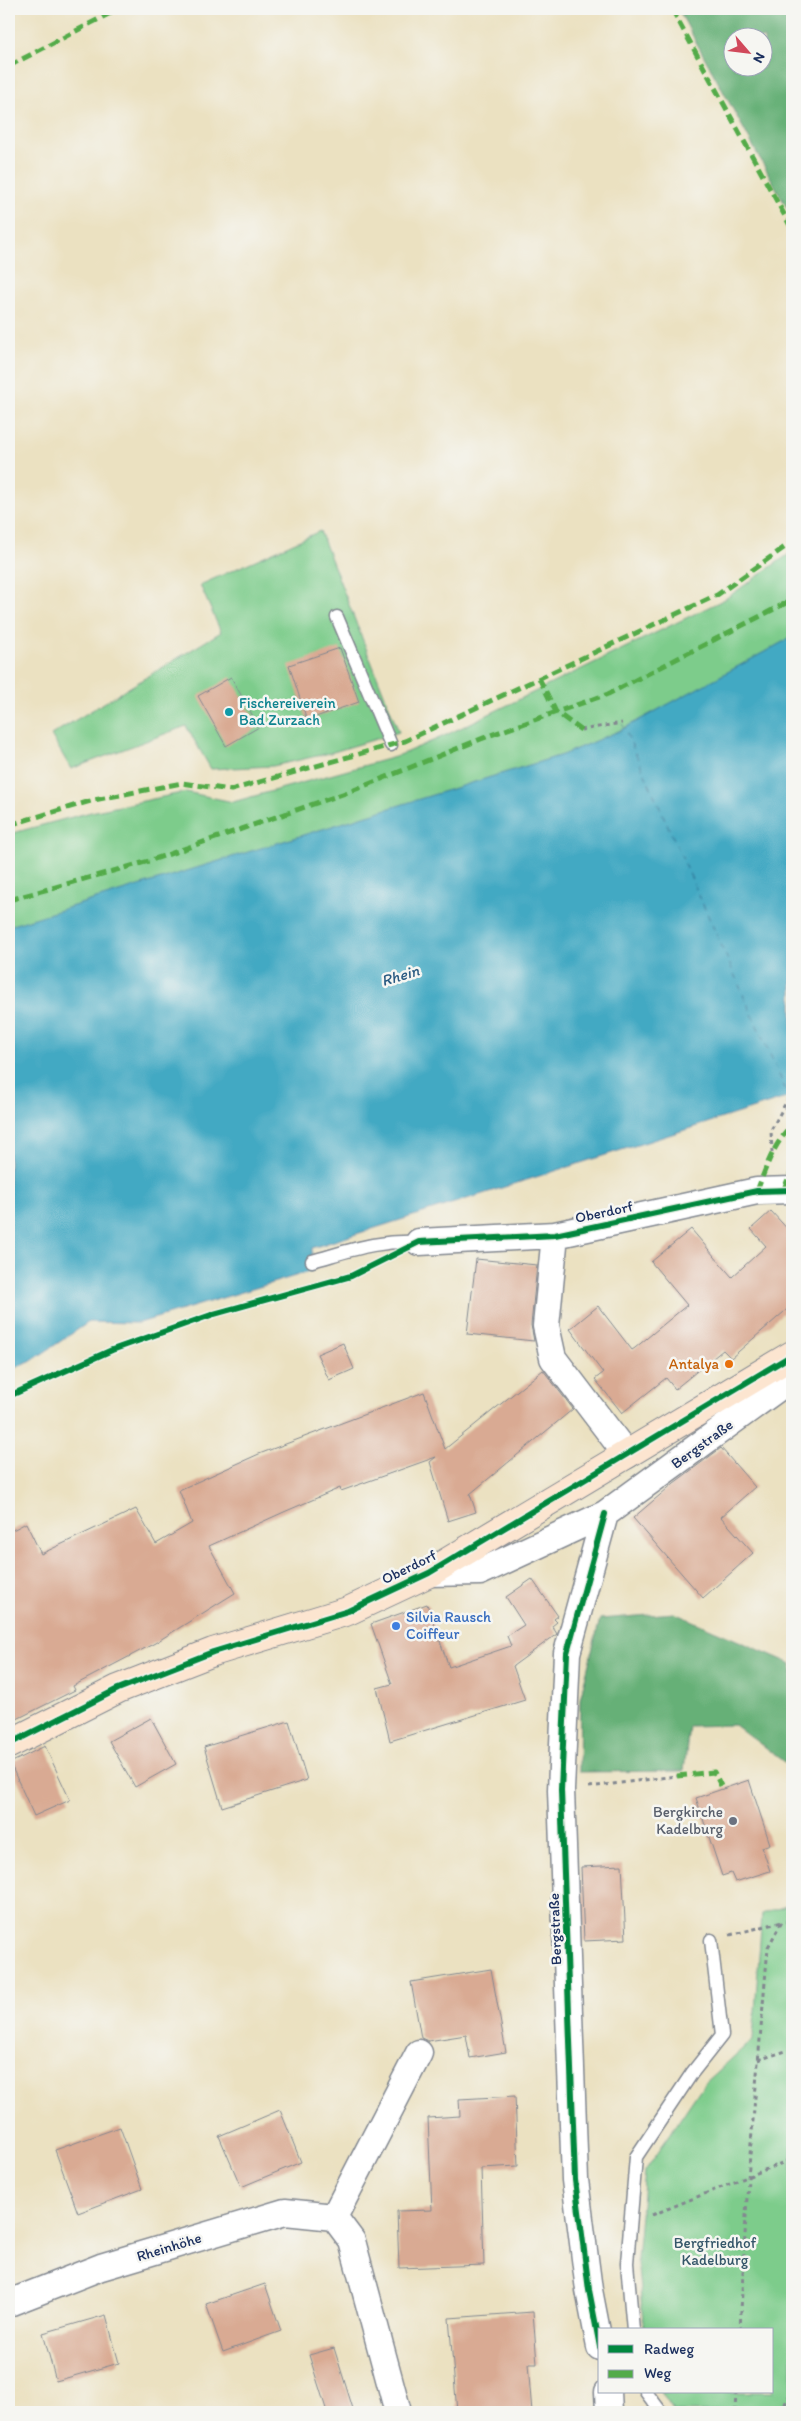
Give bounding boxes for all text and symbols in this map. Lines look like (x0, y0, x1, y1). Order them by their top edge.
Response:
north arrow (724, 28, 774, 78)
text: N (749, 50, 769, 66)
place label: Fischereiverein Bad Zurzach (239, 694, 336, 729)
marker: Fischereiverein Bad Zurzach (223, 706, 235, 718)
water label: Rhein (379, 961, 422, 990)
street label: Oberdorf (573, 1197, 635, 1227)
place label: Antalya (669, 1355, 720, 1373)
marker: Antalya (723, 1358, 735, 1370)
street label: Bergstraße (667, 1415, 737, 1473)
street label: Oberdorf (379, 1546, 440, 1588)
place label: Silvia Rausch Coiffeur (406, 1608, 491, 1643)
marker: Silvia Rausch Coiffeur (390, 1620, 402, 1632)
place label: Bergkirche Kadelburg (653, 1803, 723, 1838)
marker: Bergkirche Kadelburg (727, 1815, 739, 1827)
street label: Bergstraße (545, 1893, 565, 1965)
street label: Rheinhöhe (134, 2229, 204, 2265)
park label: Bergfriedhof Kadelburg (674, 2234, 757, 2269)
legend (598, 2328, 774, 2394)
text: Radweg (644, 2340, 694, 2358)
text: Weg (644, 2364, 671, 2382)

